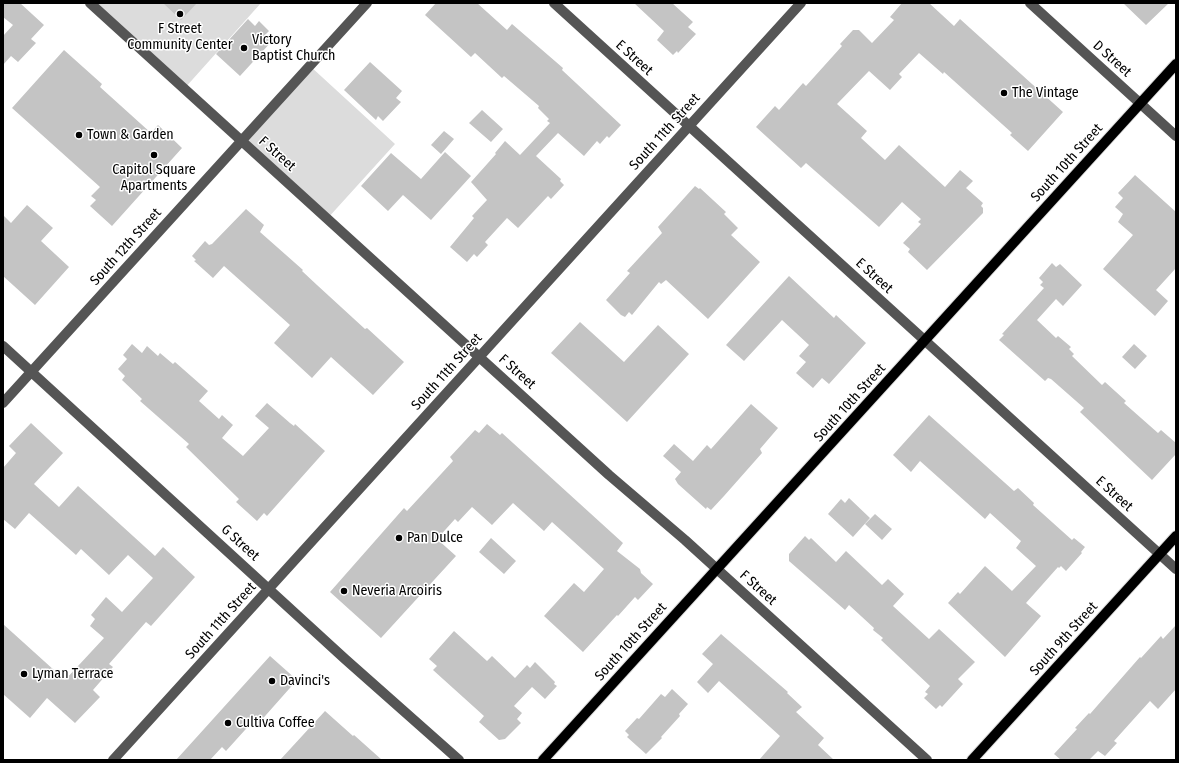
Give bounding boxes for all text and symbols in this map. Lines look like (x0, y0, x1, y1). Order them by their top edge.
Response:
marker: F Street Community Center (175, 9, 185, 19)
place label: F Street Community Center (127, 21, 233, 54)
place label: Victory Baptist Church (252, 32, 335, 64)
street label: E Street (612, 37, 656, 79)
street label: D Street (1089, 37, 1135, 81)
marker: Victory Baptist Church (239, 43, 249, 53)
place label: The Vintage (1012, 85, 1079, 101)
marker: The Vintage (999, 88, 1009, 98)
street label: South 11th Street (626, 90, 704, 174)
street label: South 10th Street (1028, 120, 1106, 206)
place label: Town & Garden (87, 127, 174, 143)
marker: Town & Garden (74, 130, 84, 140)
street label: F Street (255, 133, 299, 175)
marker: Capitol Square Apartments (149, 150, 159, 160)
place label: Capitol Square Apartments (112, 162, 196, 194)
street label: South 12th Street (87, 205, 165, 289)
street label: E Street (852, 255, 896, 297)
street label: South 11th Street (408, 330, 486, 414)
street label: F Street (495, 351, 539, 393)
street label: South 10th Street (811, 360, 889, 446)
street label: E Street (1092, 473, 1136, 515)
street label: G Street (217, 521, 263, 565)
place label: Pan Dulce (407, 530, 463, 546)
marker: Pan Dulce (394, 533, 404, 543)
street label: F Street (736, 567, 780, 609)
street label: South 11th Street (182, 579, 260, 663)
place label: Neveria Arcoiris (352, 583, 442, 599)
marker: Neveria Arcoiris (339, 586, 349, 596)
street label: South 10th Street (592, 599, 670, 685)
street label: South 9th Street (1027, 599, 1101, 679)
place label: Lyman Terrace (32, 666, 113, 682)
marker: Lyman Terrace (19, 669, 29, 679)
place label: Davinci's (280, 673, 330, 689)
marker: Davinci's (267, 676, 277, 686)
place label: Cultiva Coffee (236, 715, 315, 731)
marker: Cultiva Coffee (223, 718, 233, 728)

